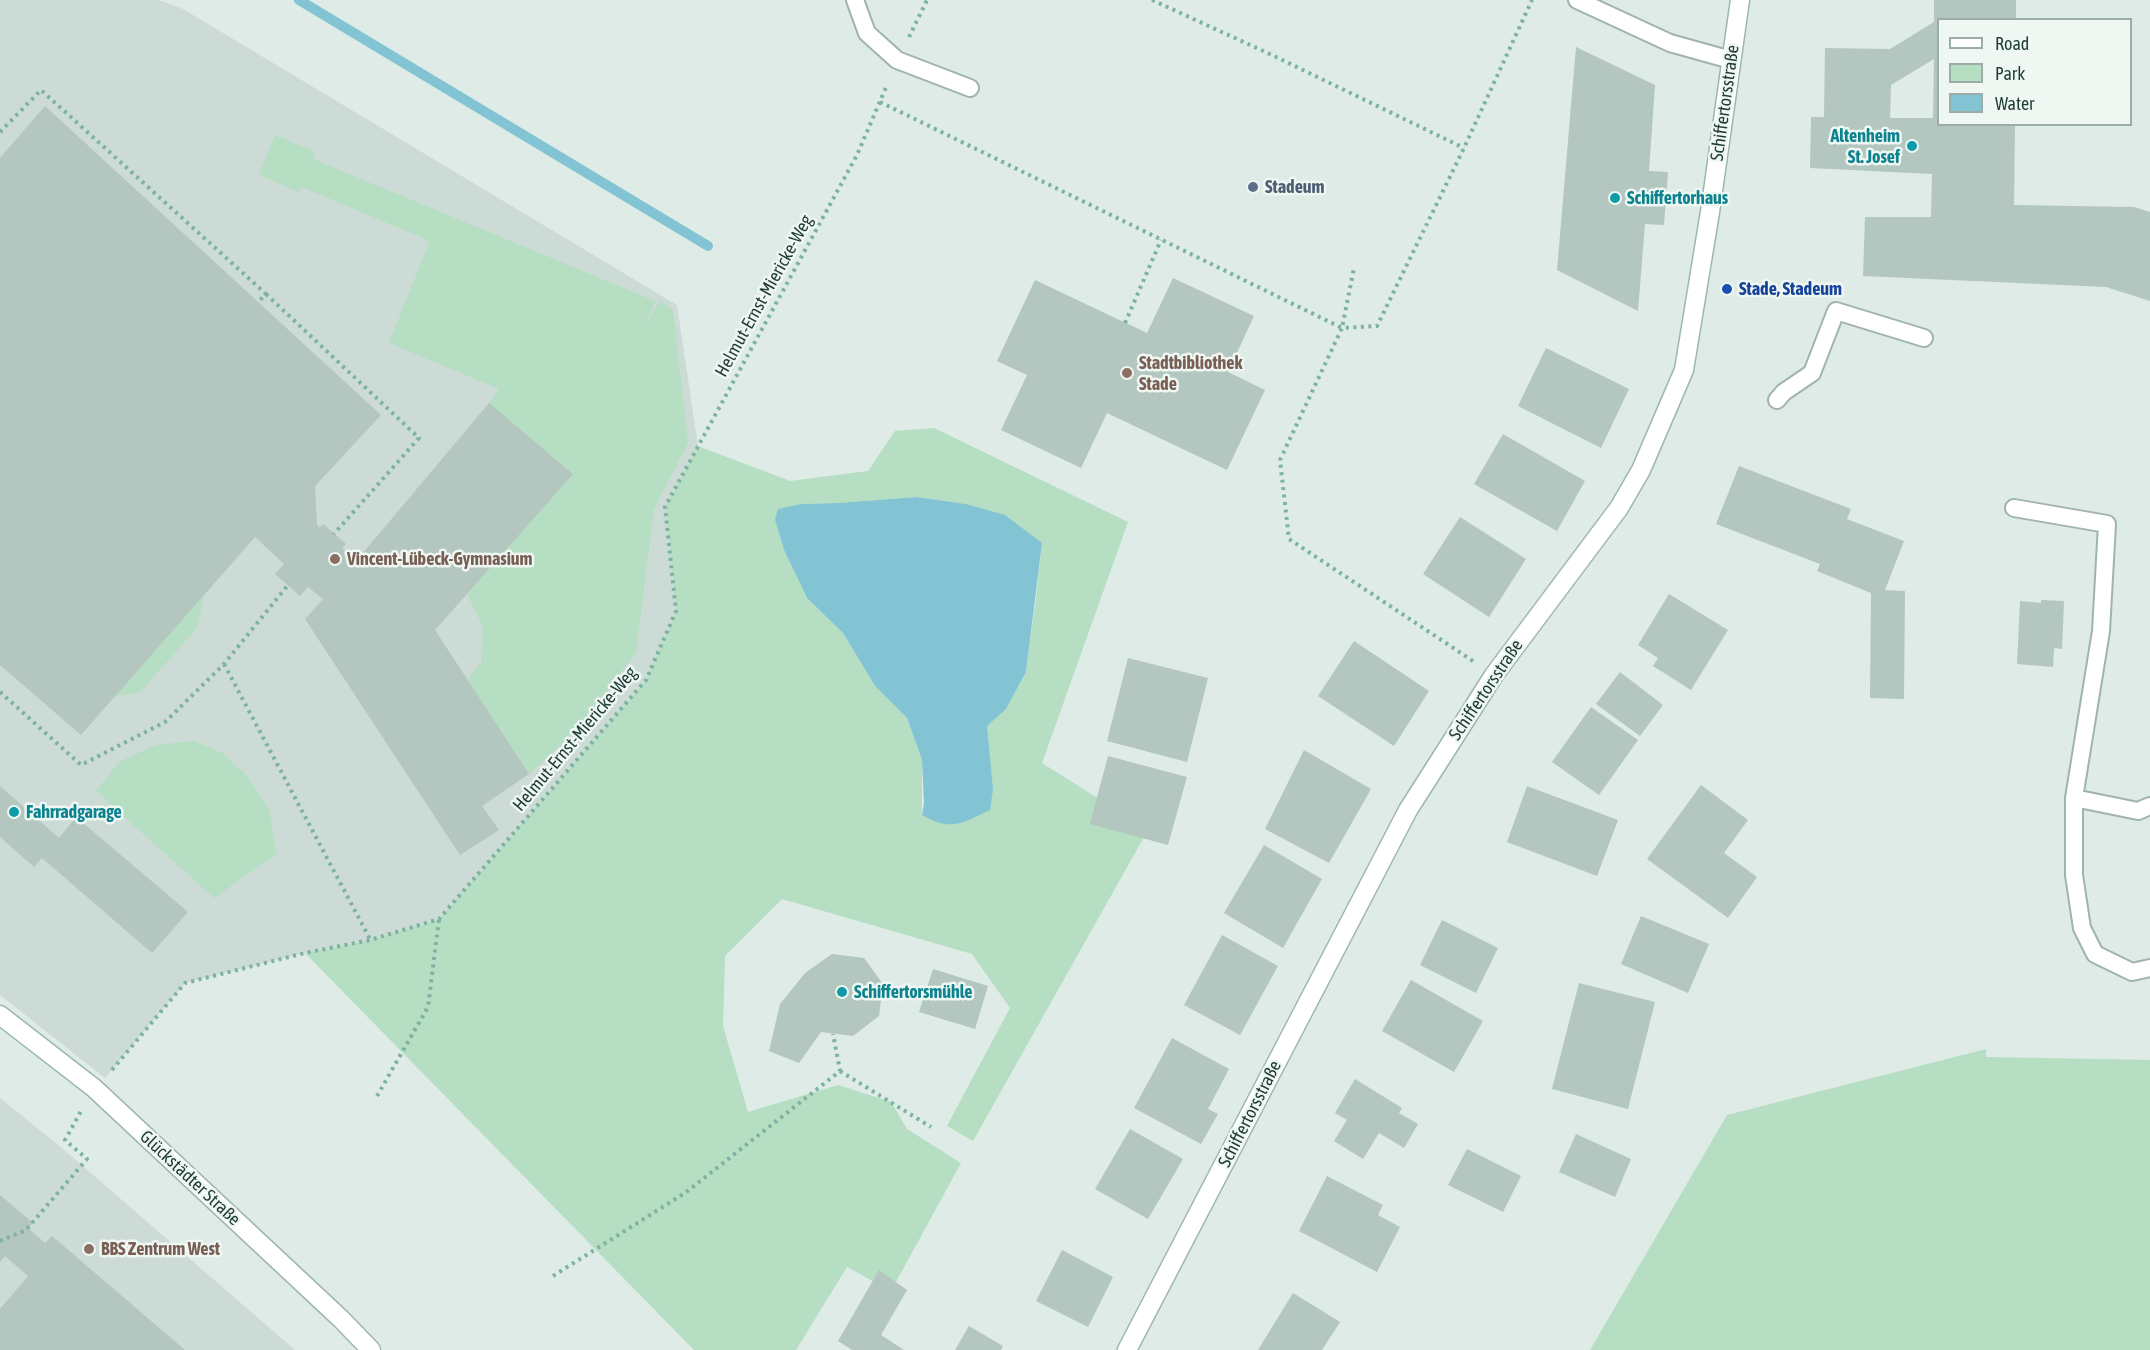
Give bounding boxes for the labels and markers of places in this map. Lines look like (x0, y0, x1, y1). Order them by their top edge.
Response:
place label: Altenheim St. Josef (1831, 125, 1900, 168)
marker: Altenheim St. Josef (1905, 139, 1919, 153)
place label: Stadeum (1265, 176, 1324, 198)
marker: Stadeum (1246, 180, 1260, 194)
place label: Schiffertorhaus (1627, 187, 1728, 209)
marker: Schiffertorhaus (1608, 191, 1622, 205)
place label: Stade, Stadeum (1739, 278, 1842, 300)
marker: Stade, Stadeum (1720, 282, 1734, 296)
place label: Stadtbibliothek Stade (1139, 352, 1242, 394)
marker: Stadtbibliothek Stade (1120, 366, 1134, 380)
place label: Vincent-Lübeck-Gymnasium (347, 548, 532, 570)
marker: Vincent-Lübeck-Gymnasium (328, 552, 342, 566)
place label: Fahrradgarage (26, 801, 122, 823)
marker: Fahrradgarage (7, 805, 21, 819)
place label: Schiffertorsmühle (854, 981, 972, 1003)
marker: Schiffertorsmühle (835, 985, 849, 999)
place label: BBS Zentrum West (101, 1238, 220, 1260)
marker: BBS Zentrum West (82, 1242, 96, 1256)

